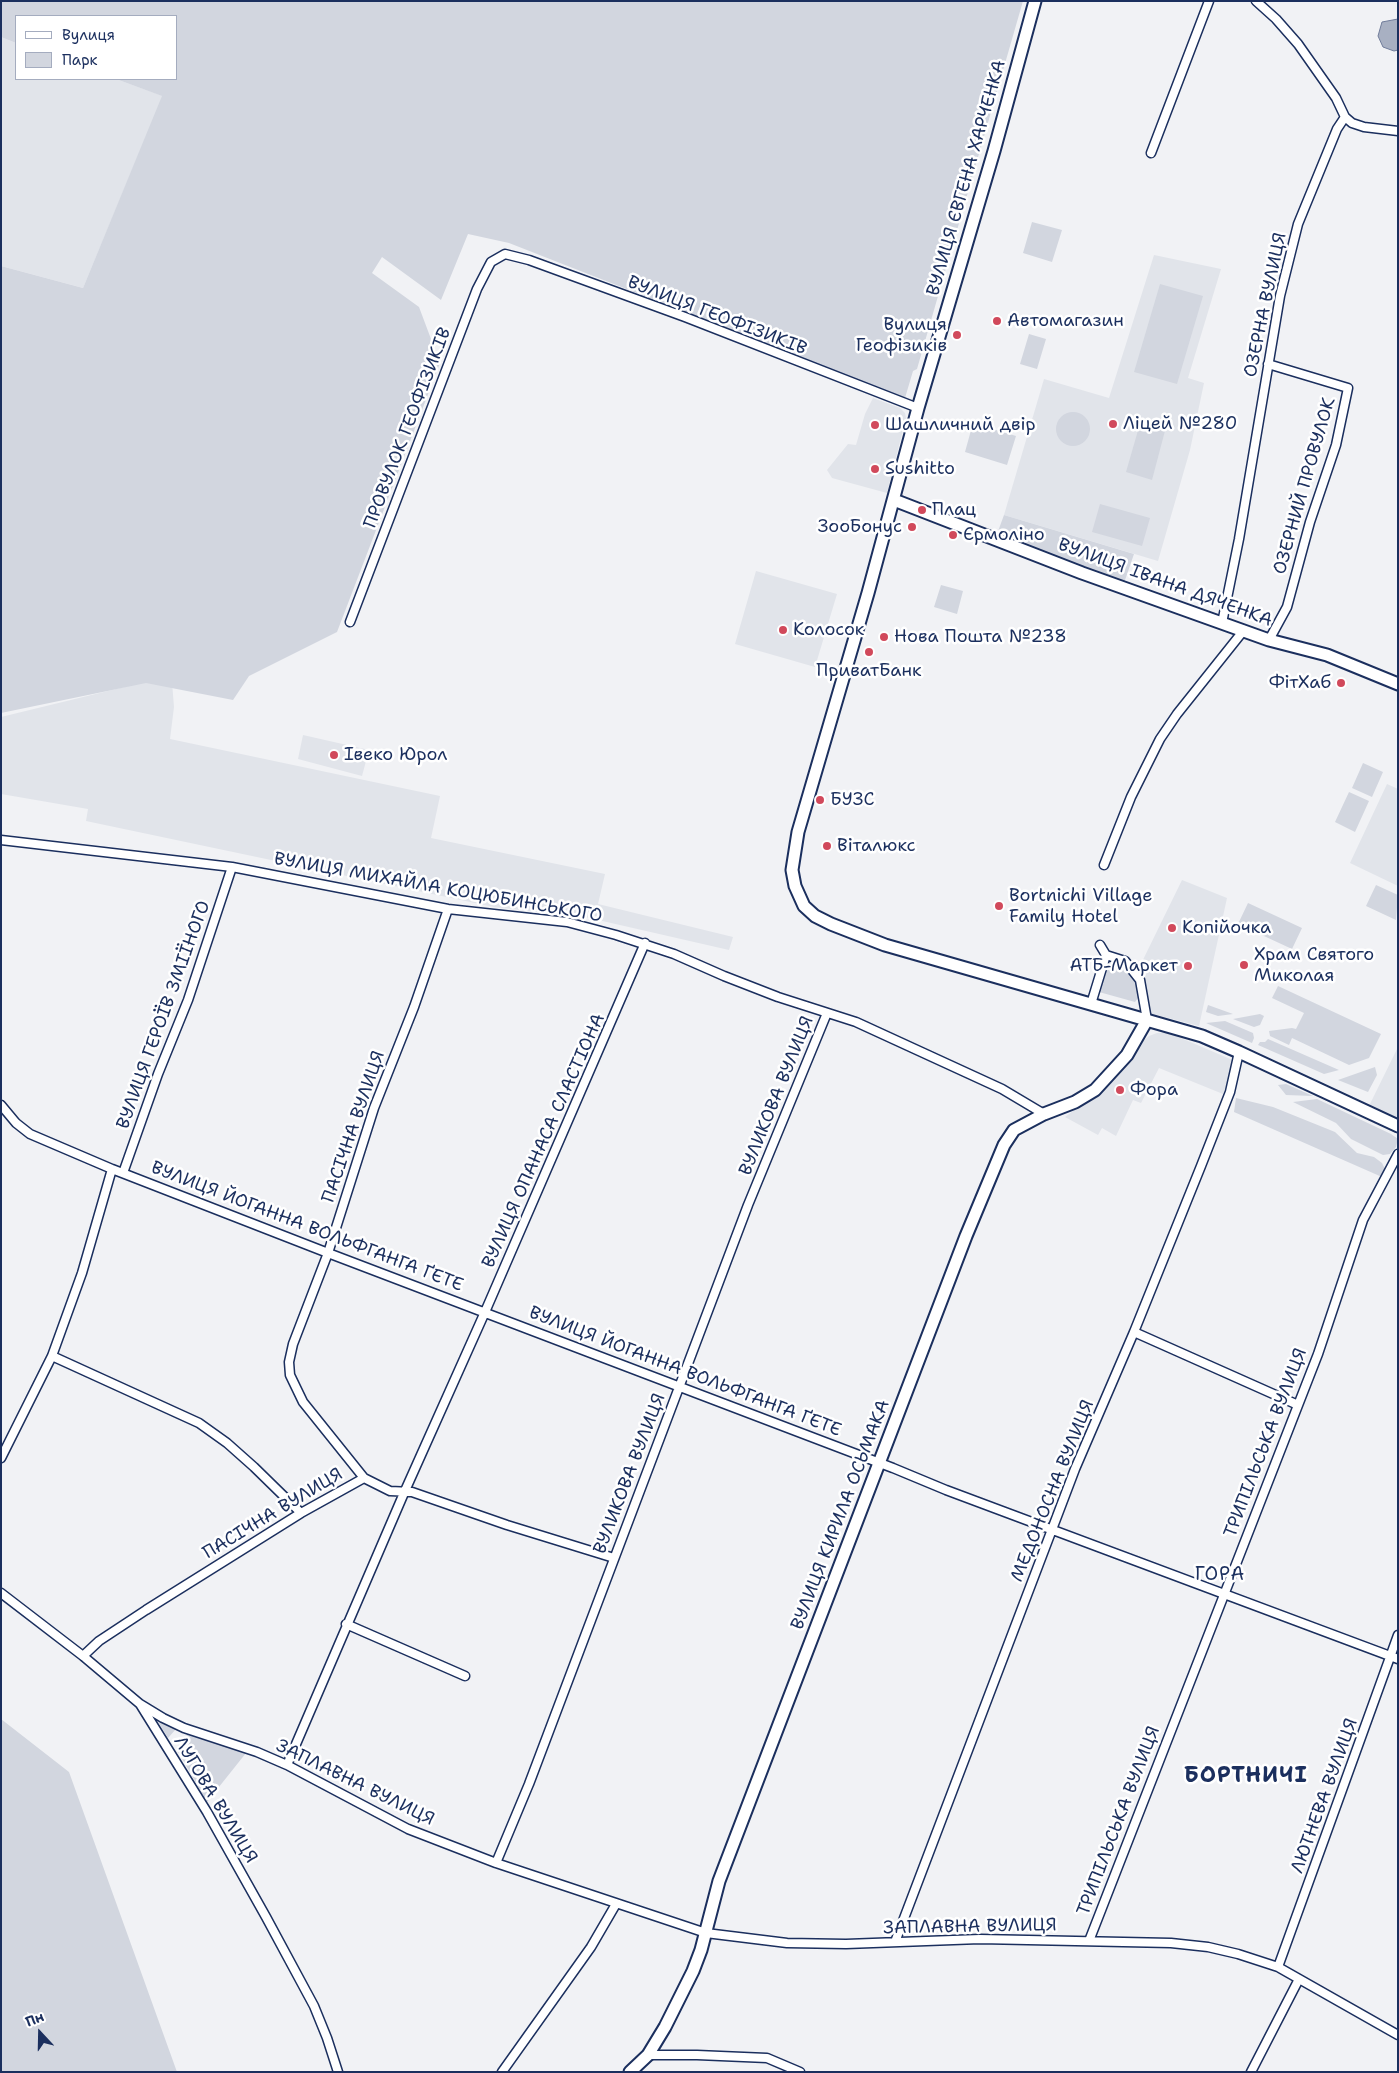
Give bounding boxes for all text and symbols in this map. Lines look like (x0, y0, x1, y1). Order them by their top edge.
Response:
legend (15, 15, 178, 80)
text: Вулиця (62, 25, 115, 45)
text: Парк (62, 50, 98, 70)
street label: ВУЛИЦЯ ЄВГЕНА ХАРЧЕНКА (923, 58, 1011, 298)
street label: ОЗЕРНА ВУЛИЦЯ (1240, 231, 1292, 379)
street label: ВУЛИЦЯ ГЕОФІЗИКІВ (624, 272, 810, 360)
place label: Автомагазин (1007, 310, 1124, 332)
place label: Вулиця Геофізиків (856, 314, 947, 356)
marker: Автомагазин (991, 315, 1003, 327)
street label: ПРОВУЛОК ГЕОФІЗИКІВ (360, 324, 456, 532)
marker: Вулиця Геофізиків (951, 329, 963, 341)
street label: ОЗЕРНИЙ ПРОВУЛОК (1269, 395, 1341, 577)
place label: Ліцей №280 (1123, 413, 1237, 435)
place label: Шашличний двір (885, 414, 1036, 436)
marker: Ліцей №280 (1107, 418, 1119, 430)
marker: Шашличний двір (869, 419, 881, 431)
place label: Sushitto (885, 458, 955, 480)
marker: Sushitto (869, 463, 881, 475)
place label: Плац (932, 499, 976, 521)
marker: Плац (916, 504, 928, 516)
place label: ЗооБонус (818, 516, 902, 538)
marker: ЗооБонус (906, 521, 918, 533)
place label: Єрмоліно (963, 524, 1045, 546)
marker: Єрмоліно (947, 529, 959, 541)
street label: ВУЛИЦЯ ІВАНА ДЯЧЕНКА (1055, 534, 1275, 632)
place label: Колосок (793, 619, 864, 641)
marker: Колосок (777, 624, 789, 636)
place label: Нова Пошта №238 (894, 626, 1067, 648)
marker: Нова Пошта №238 (878, 631, 890, 643)
marker: ПриватБанк (863, 646, 875, 658)
place label: ПриватБанк (816, 660, 922, 682)
place label: ФітХаб (1269, 672, 1331, 694)
marker: ФітХаб (1335, 677, 1347, 689)
place label: Івеко Юрол (344, 744, 447, 766)
marker: Івеко Юрол (328, 749, 340, 761)
place label: БУЗС (830, 789, 874, 811)
marker: БУЗС (814, 794, 826, 806)
place label: Віталюкс (837, 835, 916, 857)
marker: Віталюкс (821, 840, 833, 852)
street label: ВУЛИЦЯ МИХАЙЛА КОЦЮБИНСЬКОГО (272, 848, 604, 928)
place label: Bortnichi Village Family Hotel (1009, 885, 1152, 928)
street label: ВУЛИЦЯ ГЕРОЇВ ЗМІЇНОГО (113, 898, 215, 1132)
marker: Bortnichi Village Family Hotel (993, 900, 1005, 912)
place label: Копійочка (1182, 917, 1271, 939)
marker: Копійочка (1166, 922, 1178, 934)
place label: Храм Святого Миколая (1254, 944, 1374, 986)
place label: АТБ-Маркет (1070, 955, 1178, 977)
marker: Храм Святого Миколая (1238, 959, 1250, 971)
marker: АТБ-Маркет (1182, 960, 1194, 972)
street label: ВУЛИЦЯ ОПАНАСА СЛАСТІОНА (478, 1011, 610, 1271)
street label: ВУЛИКОВА ВУЛИЦЯ (735, 1013, 819, 1179)
street label: ПАСІЧНА ВУЛИЦЯ (318, 1048, 390, 1206)
place label: Фора (1130, 1079, 1178, 1101)
marker: Фора (1114, 1084, 1126, 1096)
street label: ВУЛИЦЯ ЙОГАННА ВОЛЬФГАНГА ҐЕТЕ (148, 1157, 466, 1297)
street label: ВУЛИЦЯ ЙОГАННА ВОЛЬФГАНГА ҐЕТЕ (526, 1302, 844, 1442)
street label: ТРИПІЛЬСЬКА ВУЛИЦЯ (1220, 1345, 1312, 1541)
street label: ВУЛИКОВА ВУЛИЦЯ (589, 1391, 671, 1557)
street label: ВУЛИЦЯ КИРИЛА ОСЬМАКА (787, 1397, 895, 1633)
street label: МЕДОНОСНА ВУЛИЦЯ (1007, 1397, 1099, 1585)
street label: ПАСІЧНА ВУЛИЦЯ (199, 1464, 347, 1564)
district label: ГОРА (1194, 1564, 1246, 1586)
street label: ЛЮТНЕВА ВУЛИЦЯ (1287, 1716, 1363, 1876)
street label: ТРИПІЛЬСЬКА ВУЛИЦЯ (1073, 1723, 1165, 1919)
street label: ЛУГОВА ВУЛИЦЯ (169, 1733, 261, 1867)
street label: ЗАПЛАВНА ВУЛИЦЯ (272, 1735, 438, 1831)
district label: БОРТНИЧІ (1183, 1763, 1309, 1789)
street label: ЗАПЛАВНА ВУЛИЦЯ (883, 1915, 1057, 1939)
text: Пн (23, 2007, 46, 2031)
north arrow (15, 2008, 65, 2058)

